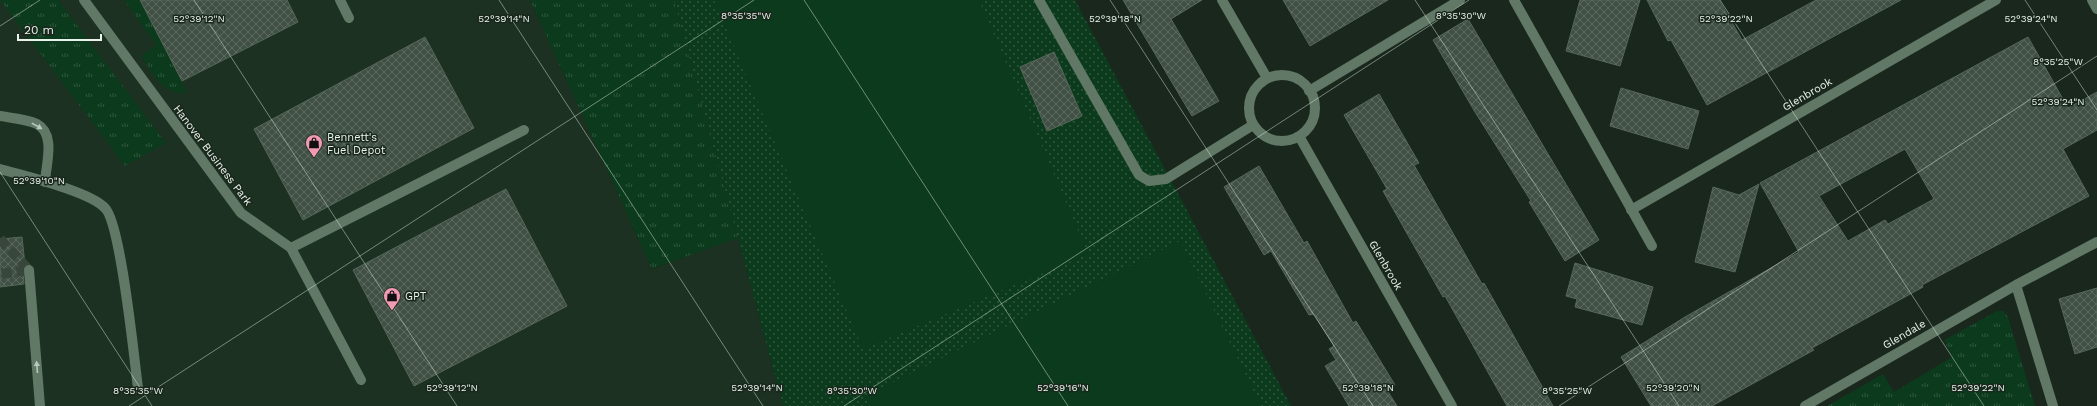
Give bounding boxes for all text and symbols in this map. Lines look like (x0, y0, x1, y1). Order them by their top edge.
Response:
text: 8°35'35"W (721, 10, 771, 21)
text: 8°35'30"W (1436, 10, 1487, 21)
text: 52°39'12"N (173, 13, 225, 24)
text: 52°39'14"N (478, 13, 530, 24)
text: 52°39'18"N (1089, 13, 1141, 24)
text: 52°39'22"N (1699, 13, 1753, 24)
text: 52°39'24"N (2004, 13, 2058, 24)
scale bar (18, 16, 101, 42)
text: 20 m (24, 23, 54, 37)
text: 8°35'25"W (2033, 56, 2083, 67)
street label: Glenbrook (1780, 75, 1834, 114)
text: 52°39'24"N (2031, 96, 2085, 107)
street label: Hanover Business Park (171, 102, 255, 208)
one-way arrow (31, 123, 43, 129)
place label: Bennett's Fuel Depot (327, 131, 386, 157)
shop icon: Bennett's Fuel Depot (304, 133, 324, 158)
text: 52°39'10"N (13, 175, 65, 186)
street label: Glenbrook (1366, 238, 1405, 292)
shop icon: GPT (382, 286, 402, 311)
place label: GPT (405, 290, 427, 303)
street label: Glendale (1881, 317, 1928, 352)
one-way arrow (34, 361, 40, 373)
text: 52°39'12"N (426, 382, 478, 393)
text: 52°39'14"N (731, 382, 783, 393)
text: 52°39'16"N (1037, 382, 1089, 393)
text: 52°39'18"N (1342, 382, 1394, 393)
text: 52°39'20"N (1646, 382, 1700, 393)
text: 52°39'22"N (1951, 382, 2005, 393)
text: 8°35'35"W (113, 385, 163, 396)
text: 8°35'30"W (827, 385, 878, 396)
text: 8°35'25"W (1542, 385, 1592, 396)

